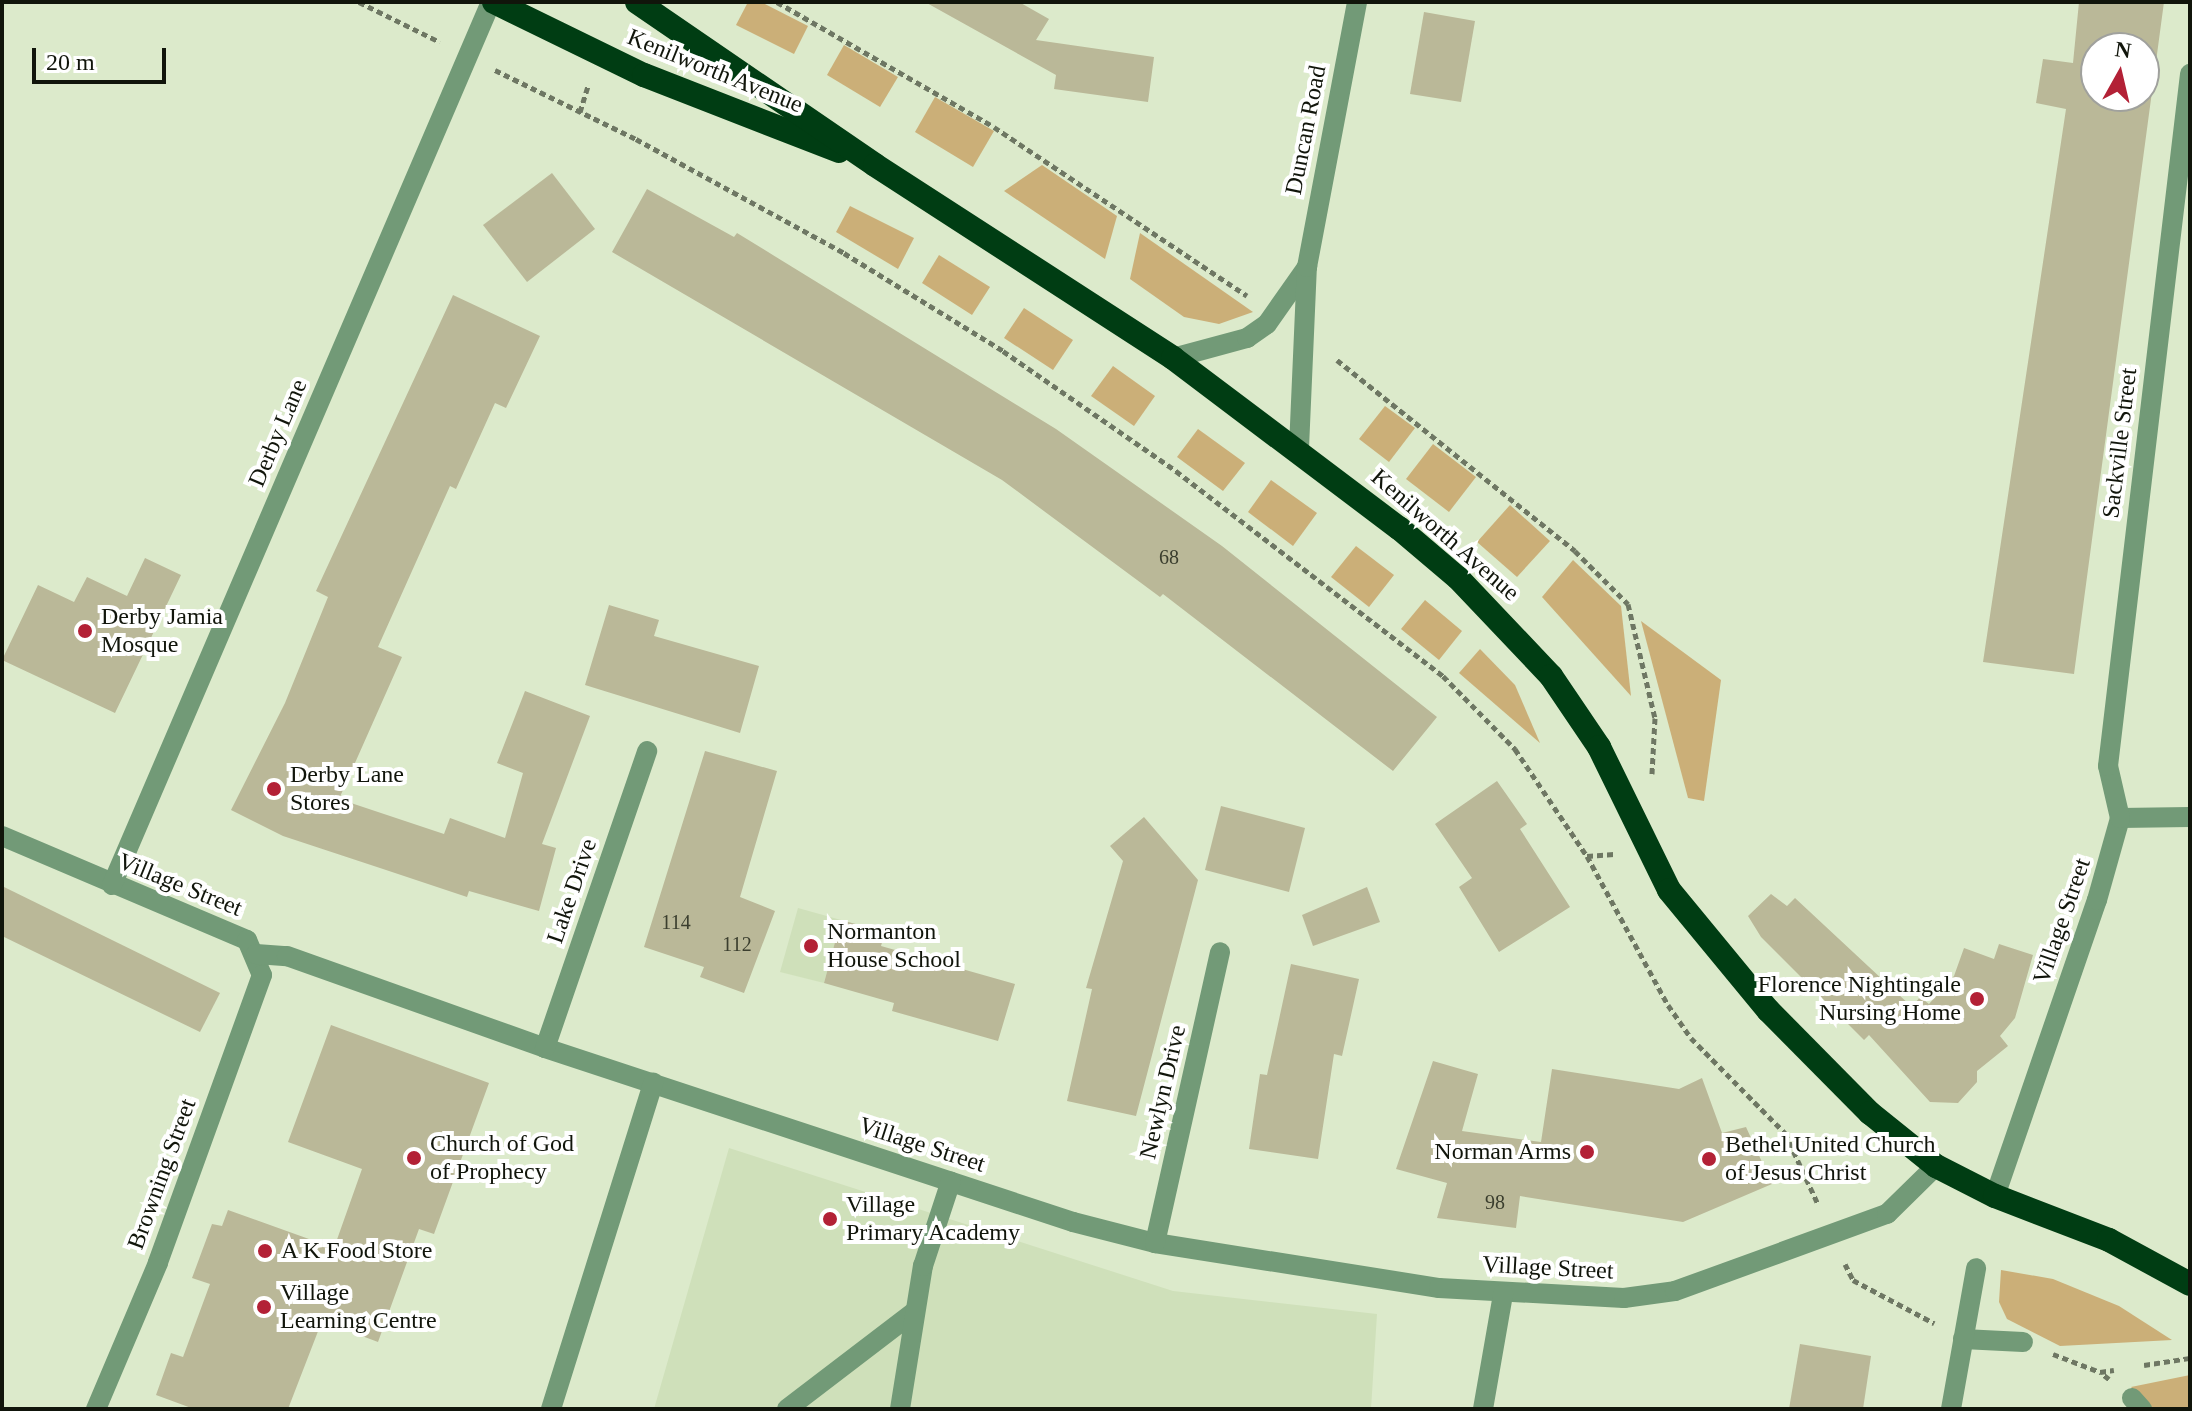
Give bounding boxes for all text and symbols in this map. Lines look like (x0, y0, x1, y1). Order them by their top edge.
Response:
street label: Kenilworth Avenue (622, 22, 808, 120)
scale bar (36, 32, 170, 82)
north arrow (2080, 32, 2160, 112)
text: N (2114, 36, 2133, 63)
text: 20 m (46, 49, 95, 75)
street label: Duncan Road (1279, 63, 1333, 197)
street label: Sackville Street (2096, 366, 2144, 520)
street label: Derby Lane (242, 375, 314, 491)
street label: Kenilworth Avenue (1365, 462, 1525, 608)
house number: 68 (1159, 545, 1179, 569)
place label: Derby Jamia Mosque (101, 603, 223, 659)
marker: Derby Jamia Mosque (76, 622, 94, 640)
place label: Derby Lane Stores (290, 761, 404, 817)
marker: Derby Lane Stores (265, 780, 283, 798)
street label: Lake Drive (541, 835, 603, 947)
street label: Village Street (114, 847, 246, 923)
street label: Village Street (2027, 854, 2097, 988)
house number: 114 (661, 910, 691, 934)
place label: Normanton House School (827, 918, 961, 974)
house number: 112 (722, 932, 752, 956)
marker: Normanton House School (802, 937, 820, 955)
place label: Florence Nightingale Nursing Home (1758, 971, 1961, 1027)
marker: Florence Nightingale Nursing Home (1968, 990, 1986, 1008)
street label: Newlyn Drive (1134, 1022, 1192, 1162)
street label: Browning Street (121, 1095, 203, 1253)
street label: Village Street (855, 1111, 989, 1179)
place label: Church of God of Prophecy (430, 1130, 574, 1186)
place label: Bethel United Church of Jesus Christ (1725, 1131, 1936, 1187)
place label: Norman Arms (1433, 1138, 1571, 1166)
marker: Norman Arms (1578, 1143, 1596, 1161)
marker: Church of God of Prophecy (405, 1149, 423, 1167)
marker: Bethel United Church of Jesus Christ (1700, 1150, 1718, 1168)
house number: 98 (1485, 1190, 1505, 1214)
place label: Village Primary Academy (846, 1191, 1021, 1247)
marker: Village Primary Academy (821, 1210, 839, 1228)
place label: A K Food Store (281, 1237, 434, 1265)
marker: A K Food Store (256, 1242, 274, 1260)
street label: Village Street (1482, 1250, 1614, 1286)
place label: Village Learning Centre (280, 1279, 437, 1335)
marker: Village Learning Centre (255, 1298, 273, 1316)

